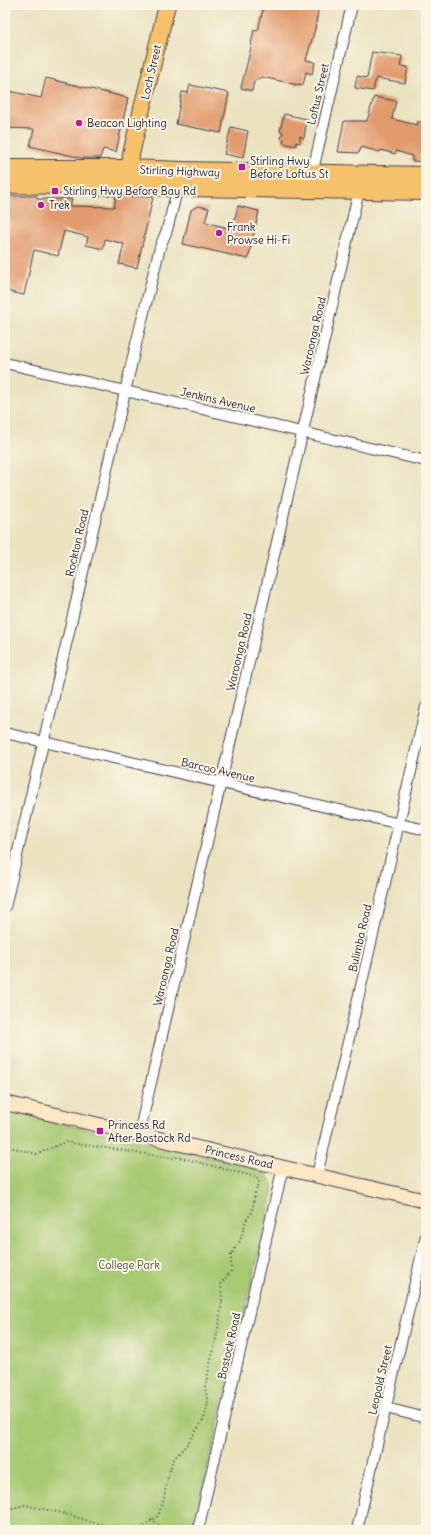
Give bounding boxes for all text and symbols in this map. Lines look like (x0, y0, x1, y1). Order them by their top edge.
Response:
street label: Loch Street (138, 43, 164, 101)
street label: Loftus Street (304, 62, 332, 126)
place label: Beacon Lighting (87, 116, 167, 130)
marker: Beacon Lighting (74, 118, 84, 128)
place label: Stirling Hwy Before Loftus St (250, 154, 329, 181)
marker: Stirling Hwy Before Loftus St (237, 162, 247, 172)
street label: Stirling Highway (140, 163, 220, 179)
place label: Stirling Hwy Before Bay Rd (63, 184, 197, 198)
marker: Stirling Hwy Before Bay Rd (50, 186, 60, 196)
place label: Trek (49, 198, 70, 212)
marker: Trek (36, 200, 46, 210)
place label: Frank Prowse Hi-Fi (227, 220, 290, 247)
marker: Frank Prowse Hi-Fi (214, 228, 224, 238)
street label: Waroonga Road (297, 295, 329, 376)
street label: Jenkins Avenue (179, 385, 257, 415)
street label: Rockton Road (62, 507, 92, 578)
street label: Waroonga Road (223, 611, 255, 692)
street label: Barcoo Avenue (180, 755, 256, 785)
street label: Bulimba Road (345, 902, 375, 973)
street label: Waroonga Road (150, 926, 182, 1007)
place label: Princess Rd After Bostock Rd (108, 1118, 191, 1145)
marker: Princess Rd After Bostock Rd (95, 1126, 105, 1136)
street label: Princess Road (203, 1142, 275, 1172)
park label: College Park (98, 1258, 160, 1272)
street label: Bostock Road (215, 1311, 244, 1381)
street label: Leopold Street (365, 1343, 395, 1416)

